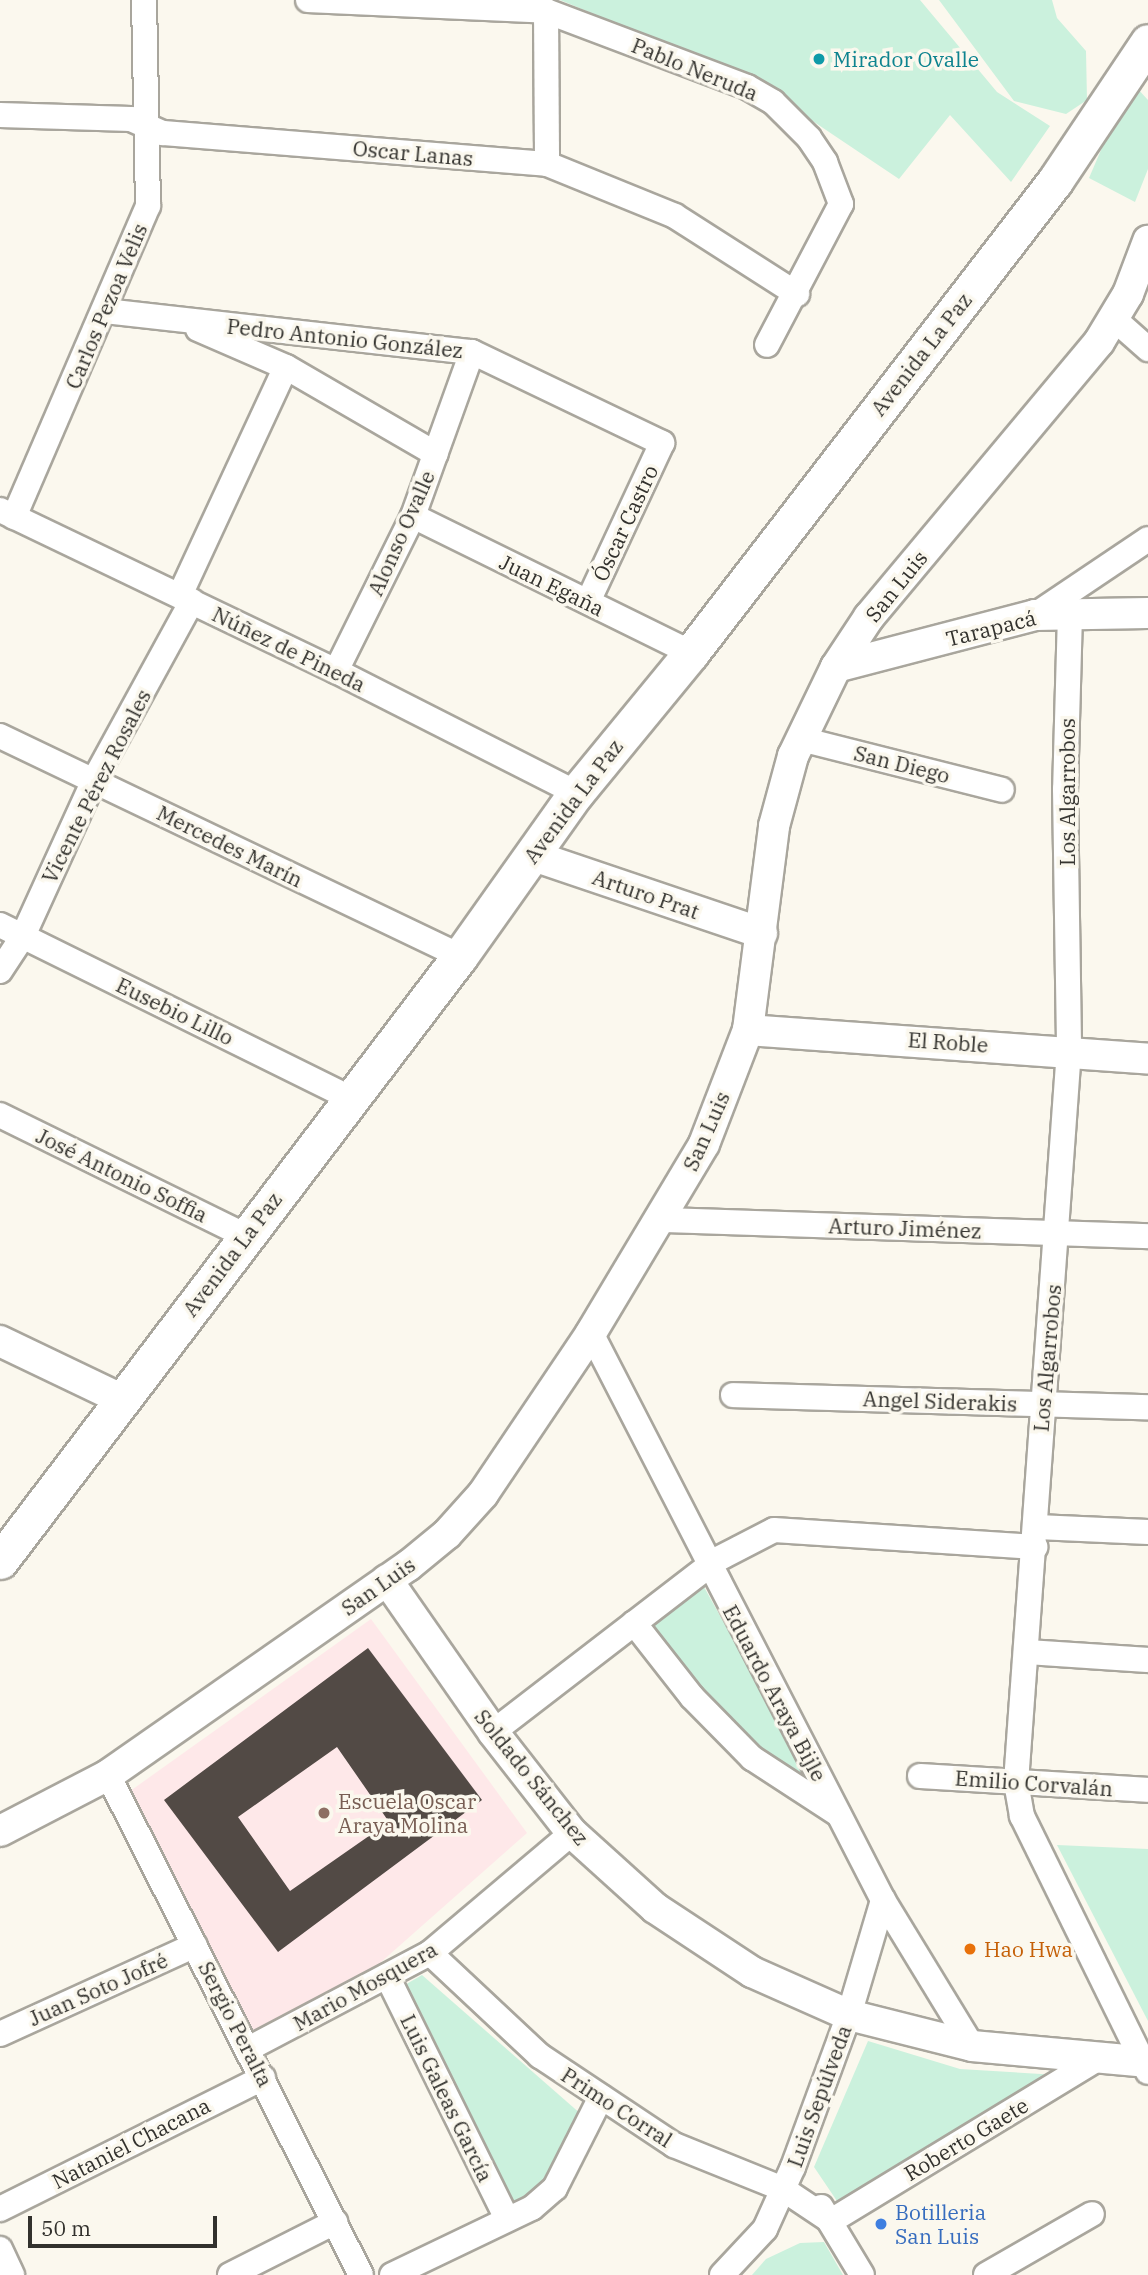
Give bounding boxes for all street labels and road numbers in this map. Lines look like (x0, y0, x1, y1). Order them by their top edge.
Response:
street label: Pablo Neruda (628, 32, 762, 106)
street label: Oscar Lanas (352, 135, 474, 171)
street label: Carlos Pezoa Velis (60, 219, 152, 393)
street label: Avenida La Paz (865, 288, 977, 420)
street label: Pedro Antonio González (226, 313, 464, 363)
street label: Óscar Castro (587, 461, 663, 585)
street label: Alonso Ovalle (362, 467, 440, 599)
street label: San Luis (860, 545, 932, 627)
street label: Juan Egaña (496, 549, 608, 621)
street label: Núñez de Pineda (208, 601, 370, 697)
street label: Tarapacá (943, 605, 1039, 651)
street label: Vicente Pérez Rosales (36, 685, 156, 887)
street label: Los Algarrobos (1054, 718, 1080, 866)
street label: Avenida La Paz (518, 734, 628, 868)
street label: San Diego (851, 740, 953, 788)
street label: Mercedes Marín (153, 800, 307, 892)
street label: Arturo Prat (589, 864, 703, 924)
street label: Eusebio Lillo (112, 972, 238, 1050)
street label: El Roble (907, 1027, 989, 1057)
street label: San Luis (677, 1087, 735, 1175)
street label: José Antonio Soffia (32, 1123, 212, 1227)
street label: Avenida La Paz (177, 1187, 287, 1321)
street label: Arturo Jiménez (828, 1213, 982, 1243)
street label: Los Algarrobos (1028, 1283, 1066, 1433)
street label: Angel Siderakis (862, 1386, 1018, 1416)
street label: San Luis (336, 1552, 420, 1620)
street label: Eduardo Araya Bijle (718, 1601, 832, 1785)
street label: Soldado Sánchez (470, 1704, 594, 1850)
street label: Emilio Corvalán (954, 1765, 1114, 1801)
street label: Mario Mosquera (289, 1936, 441, 2036)
street label: Juan Soto Jofré (25, 1947, 171, 2031)
street label: Sergio Peralta (194, 1957, 278, 2091)
street label: Luis Galeas García (396, 2010, 498, 2186)
street label: Luis Sepúlveda (782, 2021, 856, 2171)
street label: Primo Corral (557, 2062, 677, 2152)
street label: Nataniel Chacana (48, 2092, 214, 2194)
street label: Roberto Gaete (899, 2092, 1033, 2186)

